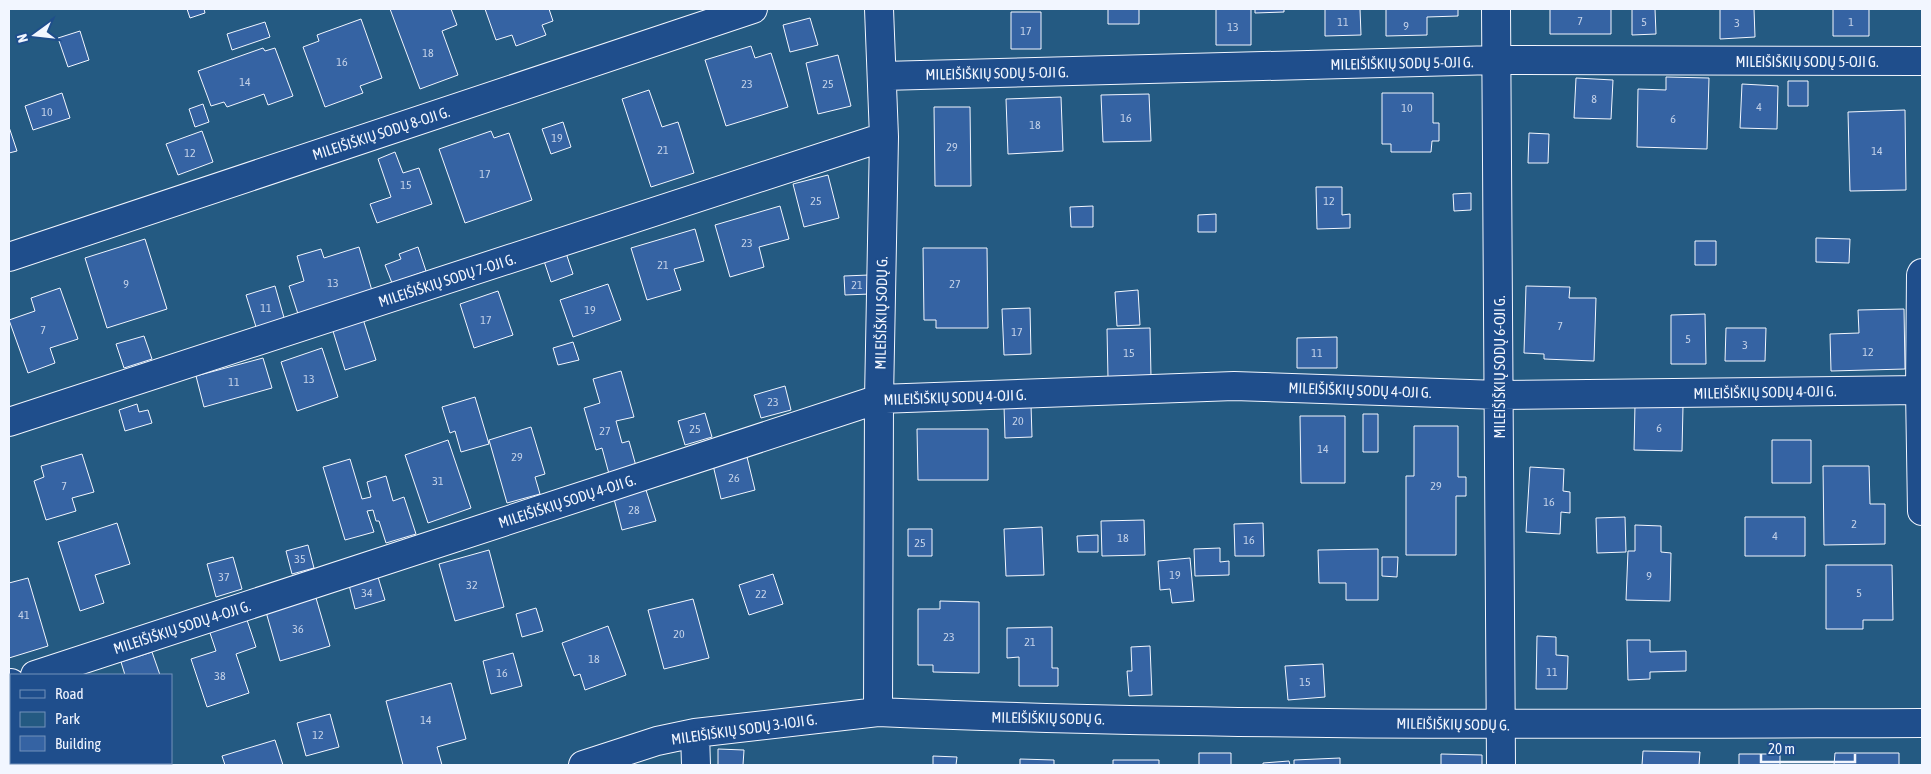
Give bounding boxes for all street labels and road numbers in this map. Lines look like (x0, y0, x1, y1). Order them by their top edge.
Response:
street label: MILEIŠIŠKIŲ SODŲ 5-OJI G. (1330, 53, 1474, 73)
street label: MILEIŠIŠKIŲ SODŲ 5-OJI G. (1735, 53, 1879, 70)
street label: MILEIŠIŠKIŲ SODŲ 5-OJI G. (925, 63, 1069, 83)
street label: MILEIŠIŠKIŲ SODŲ 8-OJI G. (310, 103, 452, 163)
street label: MILEIŠIŠKIŲ SODŲ 7-OJI G. (376, 250, 518, 310)
street label: MILEIŠIŠKIŲ SODŲ G. (872, 256, 890, 370)
street label: MILEIŠIŠKIŲ SODŲ 6-OJI G. (1491, 295, 1508, 439)
street label: MILEIŠIŠKIŲ SODŲ 4-OJI G. (1288, 379, 1432, 401)
street label: MILEIŠIŠKIŲ SODŲ 4-OJI G. (1693, 382, 1837, 402)
street label: MILEIŠIŠKIŲ SODŲ 4-OJI G. (883, 386, 1027, 408)
street label: MILEIŠIŠKIŲ SODŲ 4-OJI G. (496, 471, 638, 531)
street label: MILEIŠIŠKIŲ SODŲ 4-OJI G. (111, 597, 253, 657)
street label: MILEIŠIŠKIŲ SODŲ G. (991, 709, 1105, 727)
street label: MILEIŠIŠKIŲ SODŲ 3-IOJI G. (670, 710, 818, 748)
street label: MILEIŠIŠKIŲ SODŲ G. (1396, 715, 1510, 733)

